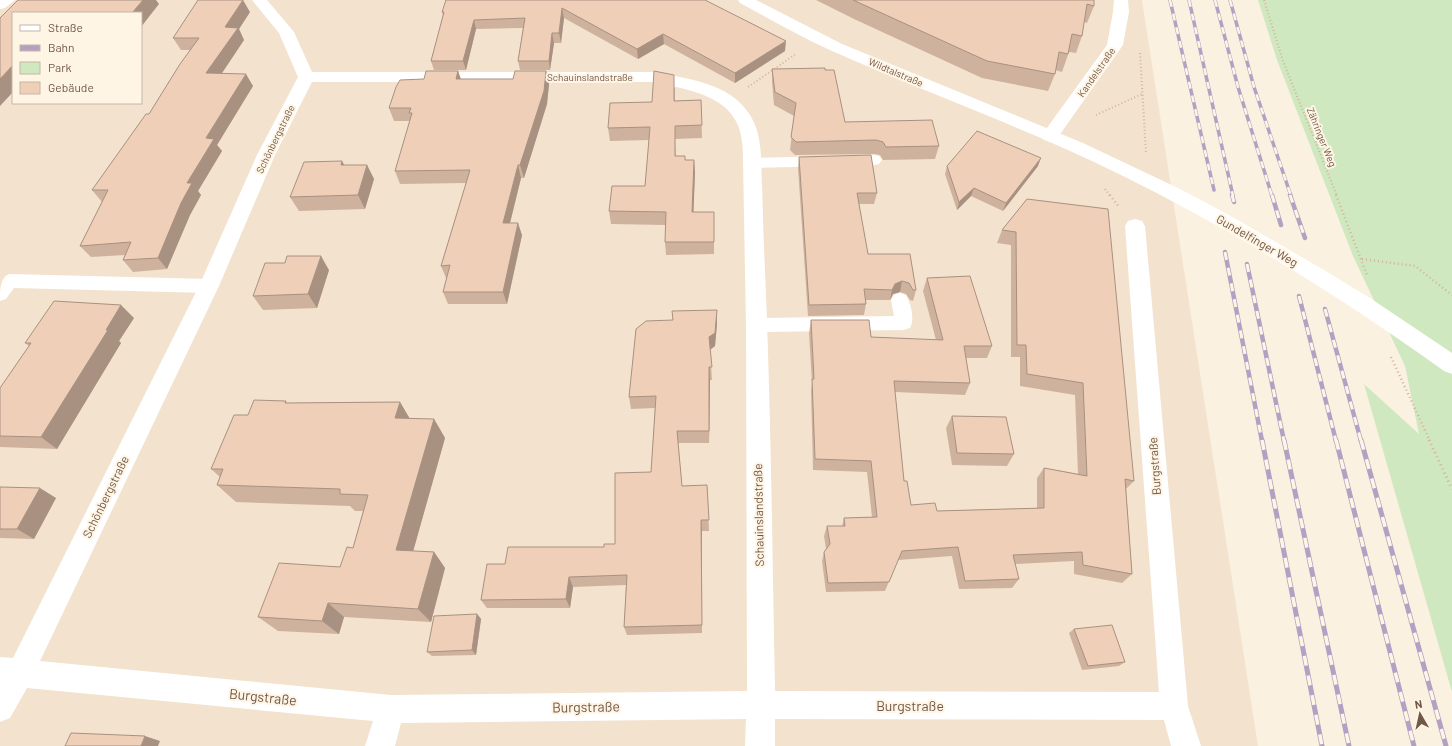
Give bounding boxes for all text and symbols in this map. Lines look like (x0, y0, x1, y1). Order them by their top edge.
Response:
legend (12, 12, 142, 104)
text: Straße (48, 20, 83, 34)
text: Bahn (48, 40, 75, 54)
street label: Kandelstraße (1075, 45, 1117, 99)
street label: Wildtalstraße (867, 55, 925, 89)
text: Park (48, 60, 72, 74)
street label: Schauinslandstraße (547, 71, 633, 83)
text: Gebäude (48, 80, 94, 94)
street label: Schönbergstraße (253, 103, 297, 175)
street label: Zähringer Weg (1305, 106, 1339, 168)
street label: Gundelfinger Weg (1214, 211, 1301, 269)
street label: Burgstraße (1145, 437, 1163, 496)
street label: Schönbergstraße (79, 453, 131, 540)
street label: Schauinslandstraße (750, 463, 766, 567)
street label: Burgstraße (228, 685, 298, 708)
north arrow (1400, 694, 1440, 734)
street label: Burgstraße (552, 697, 620, 716)
street label: Burgstraße (876, 697, 944, 714)
text: N (1414, 697, 1423, 711)

